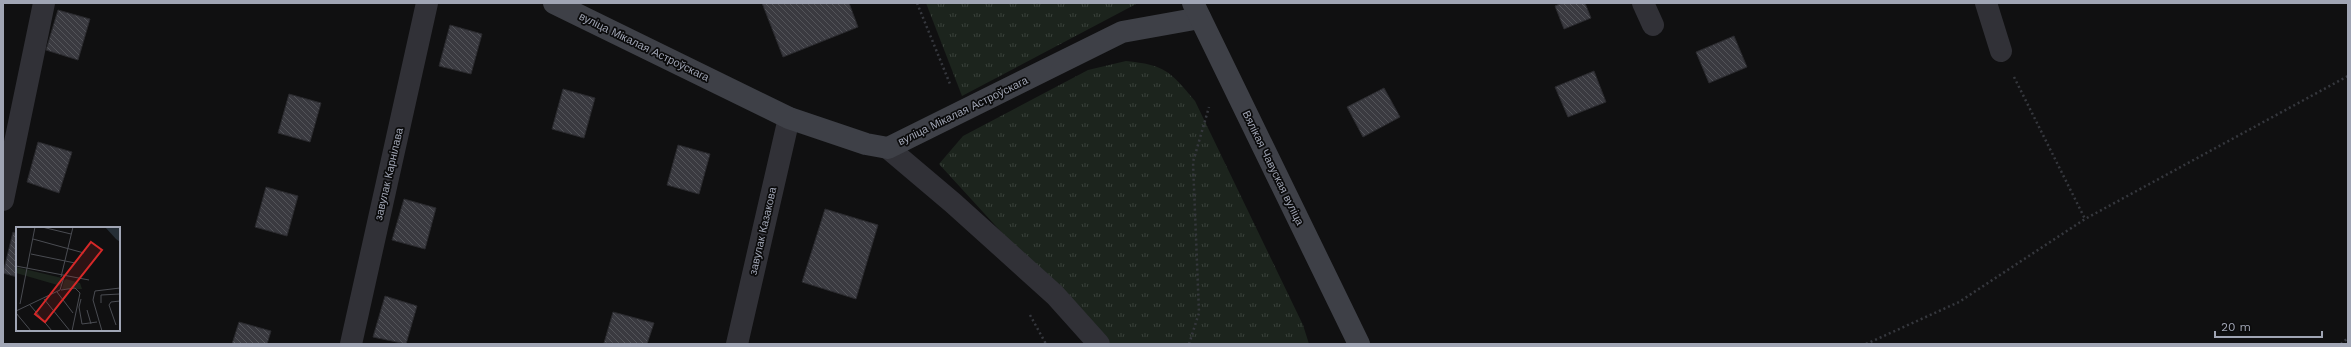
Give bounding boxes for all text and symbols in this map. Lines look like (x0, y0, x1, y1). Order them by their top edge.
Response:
street label: вуліца Мікалая Астроўскага (577, 10, 712, 85)
street label: вуліца Мікалая Астроўскага (896, 73, 1031, 148)
street label: Вялікая Чавуская вуліца (1240, 109, 1307, 228)
street label: завулак Карнілава (372, 126, 406, 222)
street label: завулак Казакова (747, 185, 780, 276)
inset map (16, 227, 120, 331)
scale bar (2215, 313, 2322, 339)
text: 20 m (2221, 320, 2251, 334)

